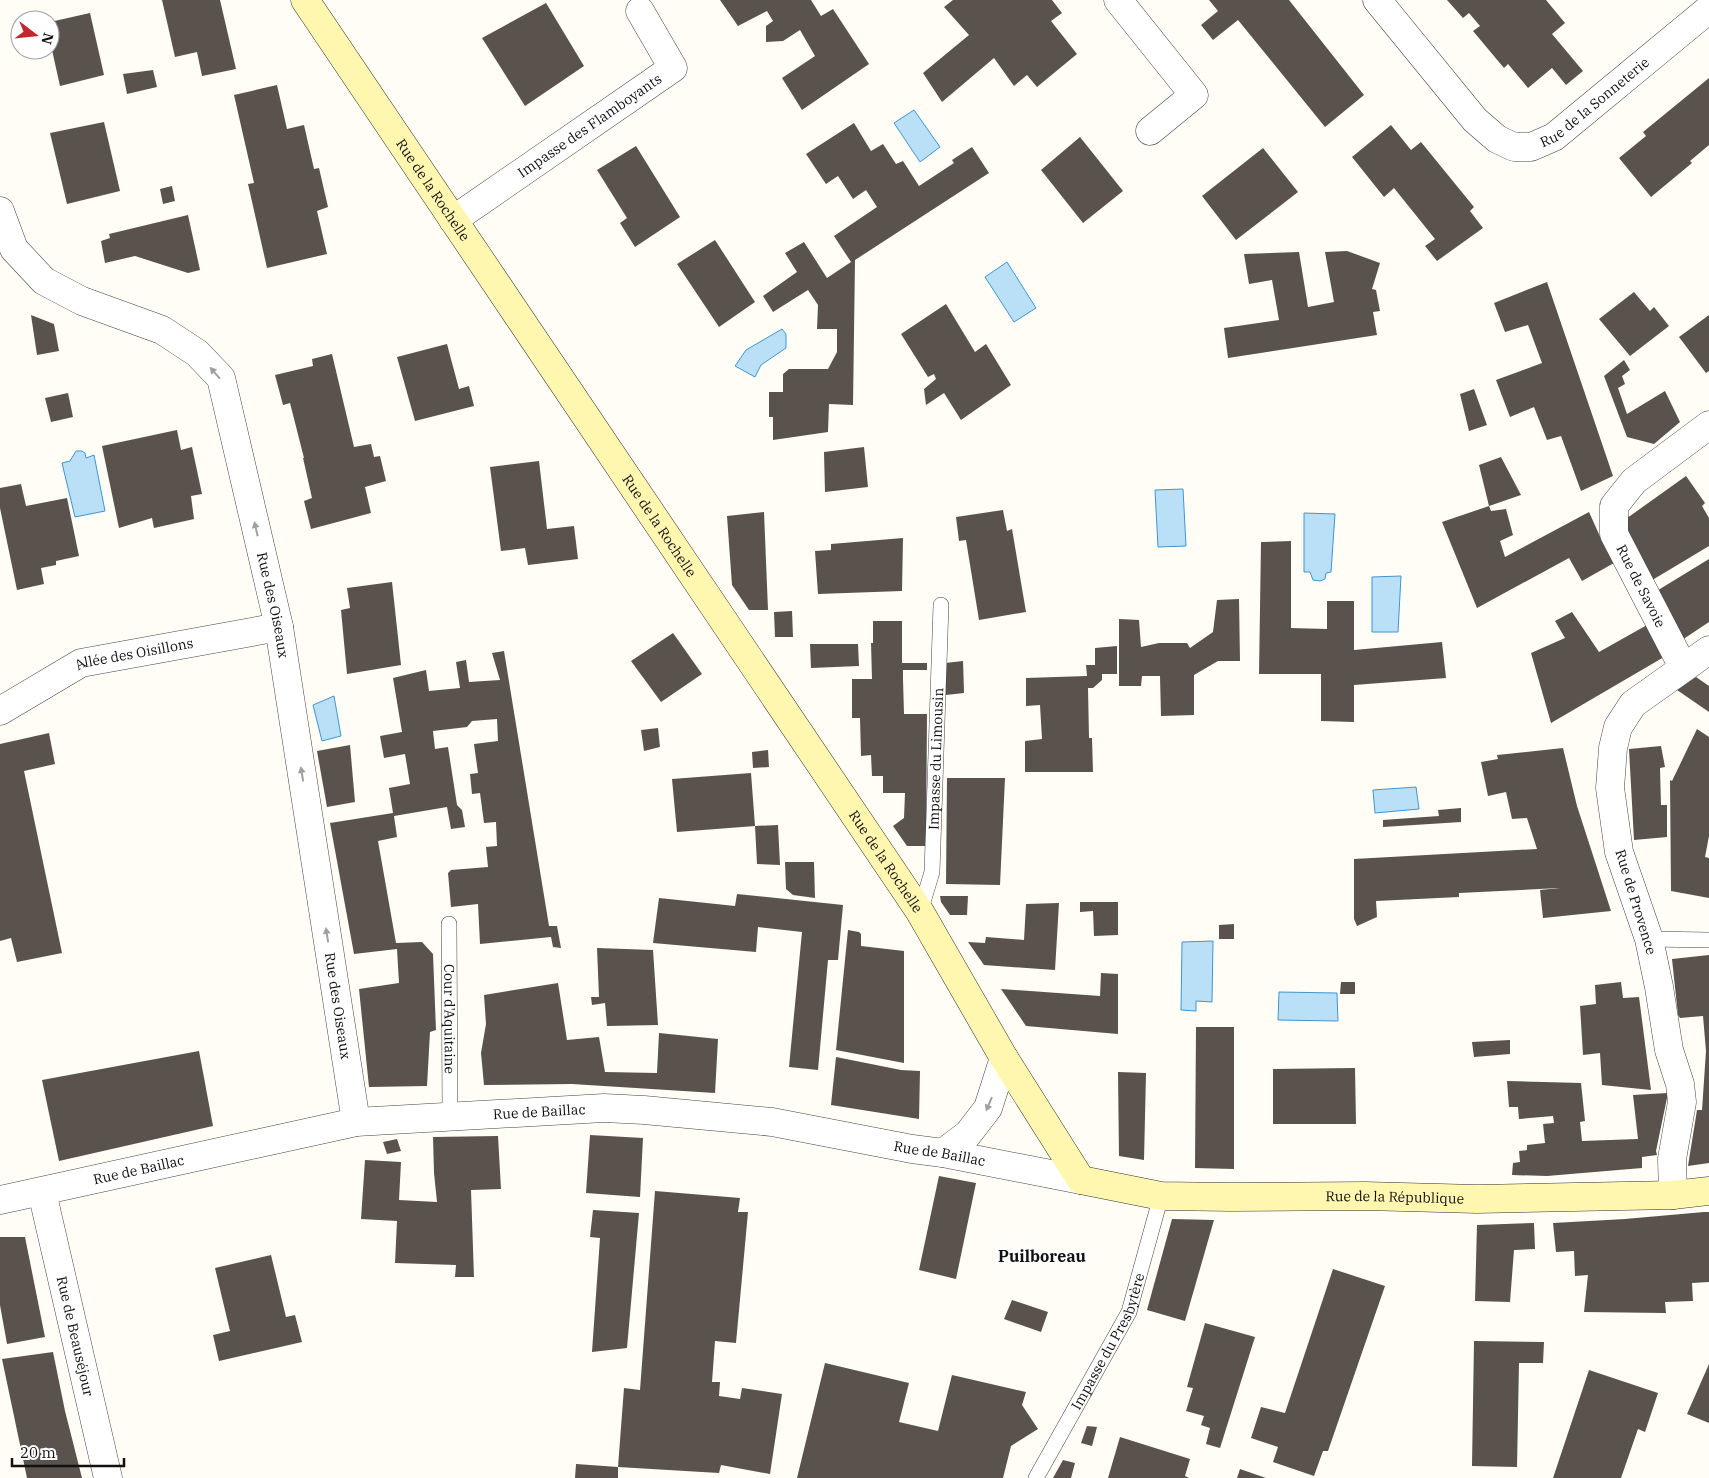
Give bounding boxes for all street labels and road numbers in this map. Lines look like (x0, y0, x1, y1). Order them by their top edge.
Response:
street label: Rue de la Sonneterie (1537, 53, 1653, 151)
street label: Impasse des Flamboyants (514, 70, 665, 182)
street label: Rue de la Rochelle (392, 135, 474, 245)
street label: Rue de la Rochelle (619, 471, 700, 580)
street label: Rue de Savoie (1612, 541, 1670, 631)
street label: Rue des Oiseaux (253, 550, 293, 660)
street label: Allée des Oisillons (71, 634, 195, 674)
street label: Impasse du Limousin (924, 687, 947, 830)
street label: Rue de la Rochelle (845, 807, 927, 916)
street label: Rue de Provence (1611, 847, 1661, 957)
street label: Rue des Oiseaux (321, 951, 355, 1061)
street label: Cour d'Aquitaine (440, 964, 459, 1074)
street label: Rue de Baillac (492, 1100, 586, 1123)
street label: Rue de Baillac (892, 1137, 987, 1170)
street label: Rue de Baillac (91, 1151, 186, 1188)
street label: Rue de la République (1325, 1187, 1464, 1208)
street label: Impasse du Presbytère (1067, 1271, 1148, 1413)
street label: Rue de Beauséjour (53, 1274, 98, 1399)

